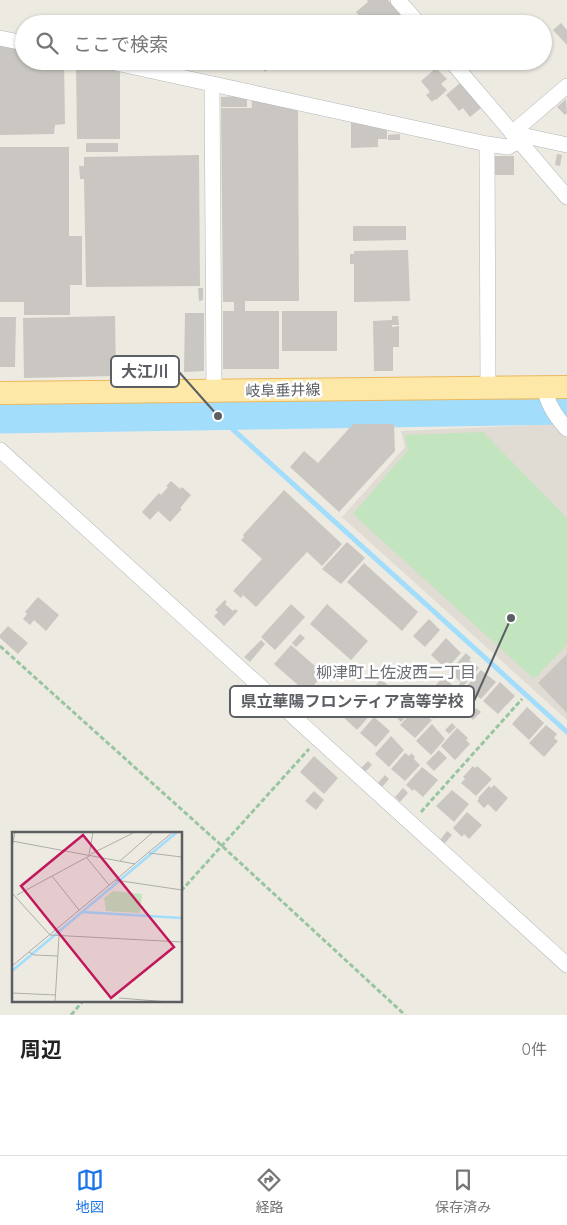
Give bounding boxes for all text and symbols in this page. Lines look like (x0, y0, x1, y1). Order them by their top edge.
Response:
search box (15, 15, 552, 70)
icon: search (33, 29, 61, 57)
text: ここで検索 (73, 32, 168, 56)
callout: 大江川 (111, 356, 179, 387)
text: 大江川 (121, 361, 169, 381)
street label: 岐阜垂井線 (245, 380, 321, 400)
district label: 柳津町上佐波西二丁目 (316, 662, 476, 682)
callout: 県立華陽フロンティア高等学校 (230, 686, 474, 717)
text: 県立華陽フロンティア高等学校 (240, 691, 464, 711)
inset map (12, 832, 182, 1002)
text: 周辺 (20, 1036, 62, 1062)
text: 0件 (521, 1039, 547, 1059)
tab: 地図 (76, 1166, 104, 1216)
tab: 経路 (255, 1166, 283, 1216)
tab: 保存済み (435, 1166, 491, 1216)

